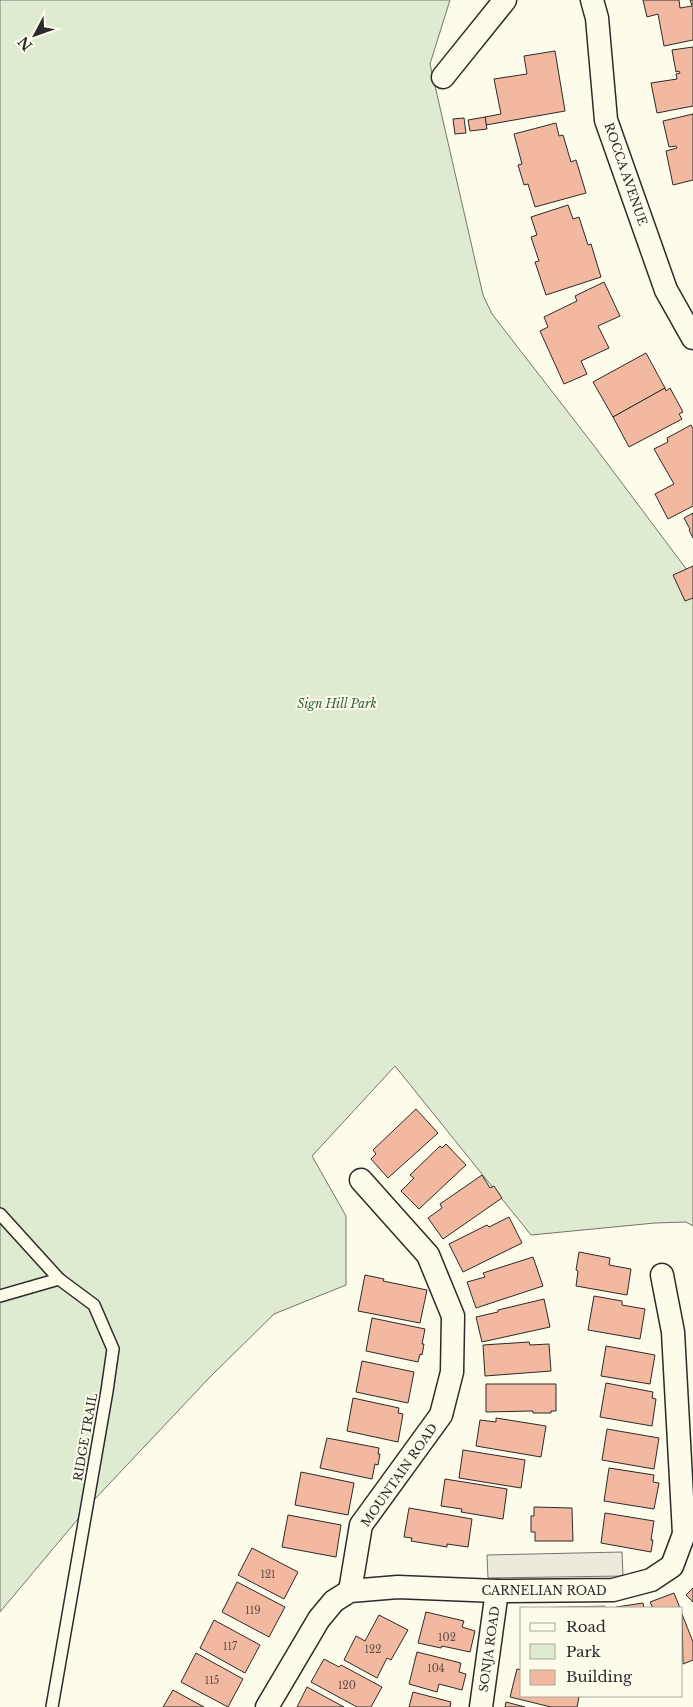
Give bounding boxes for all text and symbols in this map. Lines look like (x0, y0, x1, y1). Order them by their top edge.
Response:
north arrow (10, 10, 60, 60)
text: N (14, 33, 36, 54)
street label: ROCCA AVENUE (601, 121, 651, 228)
park label: Sign Hill Park (297, 696, 377, 711)
street label: RIDGE TRAIL (70, 1391, 100, 1482)
street label: MOUNTAIN ROAD (358, 1420, 440, 1530)
house number: 121 (260, 1568, 276, 1581)
street label: CARNELIAN ROAD (481, 1583, 607, 1598)
house number: 119 (245, 1604, 261, 1617)
street label: SONJA ROAD (476, 1605, 502, 1693)
legend (520, 1607, 683, 1697)
text: Road (566, 1617, 606, 1636)
house number: 102 (438, 1631, 456, 1644)
house number: 117 (223, 1640, 238, 1653)
text: Park (566, 1642, 602, 1661)
house number: 122 (365, 1643, 381, 1656)
house number: 104 (427, 1662, 445, 1675)
text: Building (566, 1667, 633, 1686)
house number: 115 (205, 1674, 220, 1687)
house number: 120 (338, 1679, 356, 1692)

